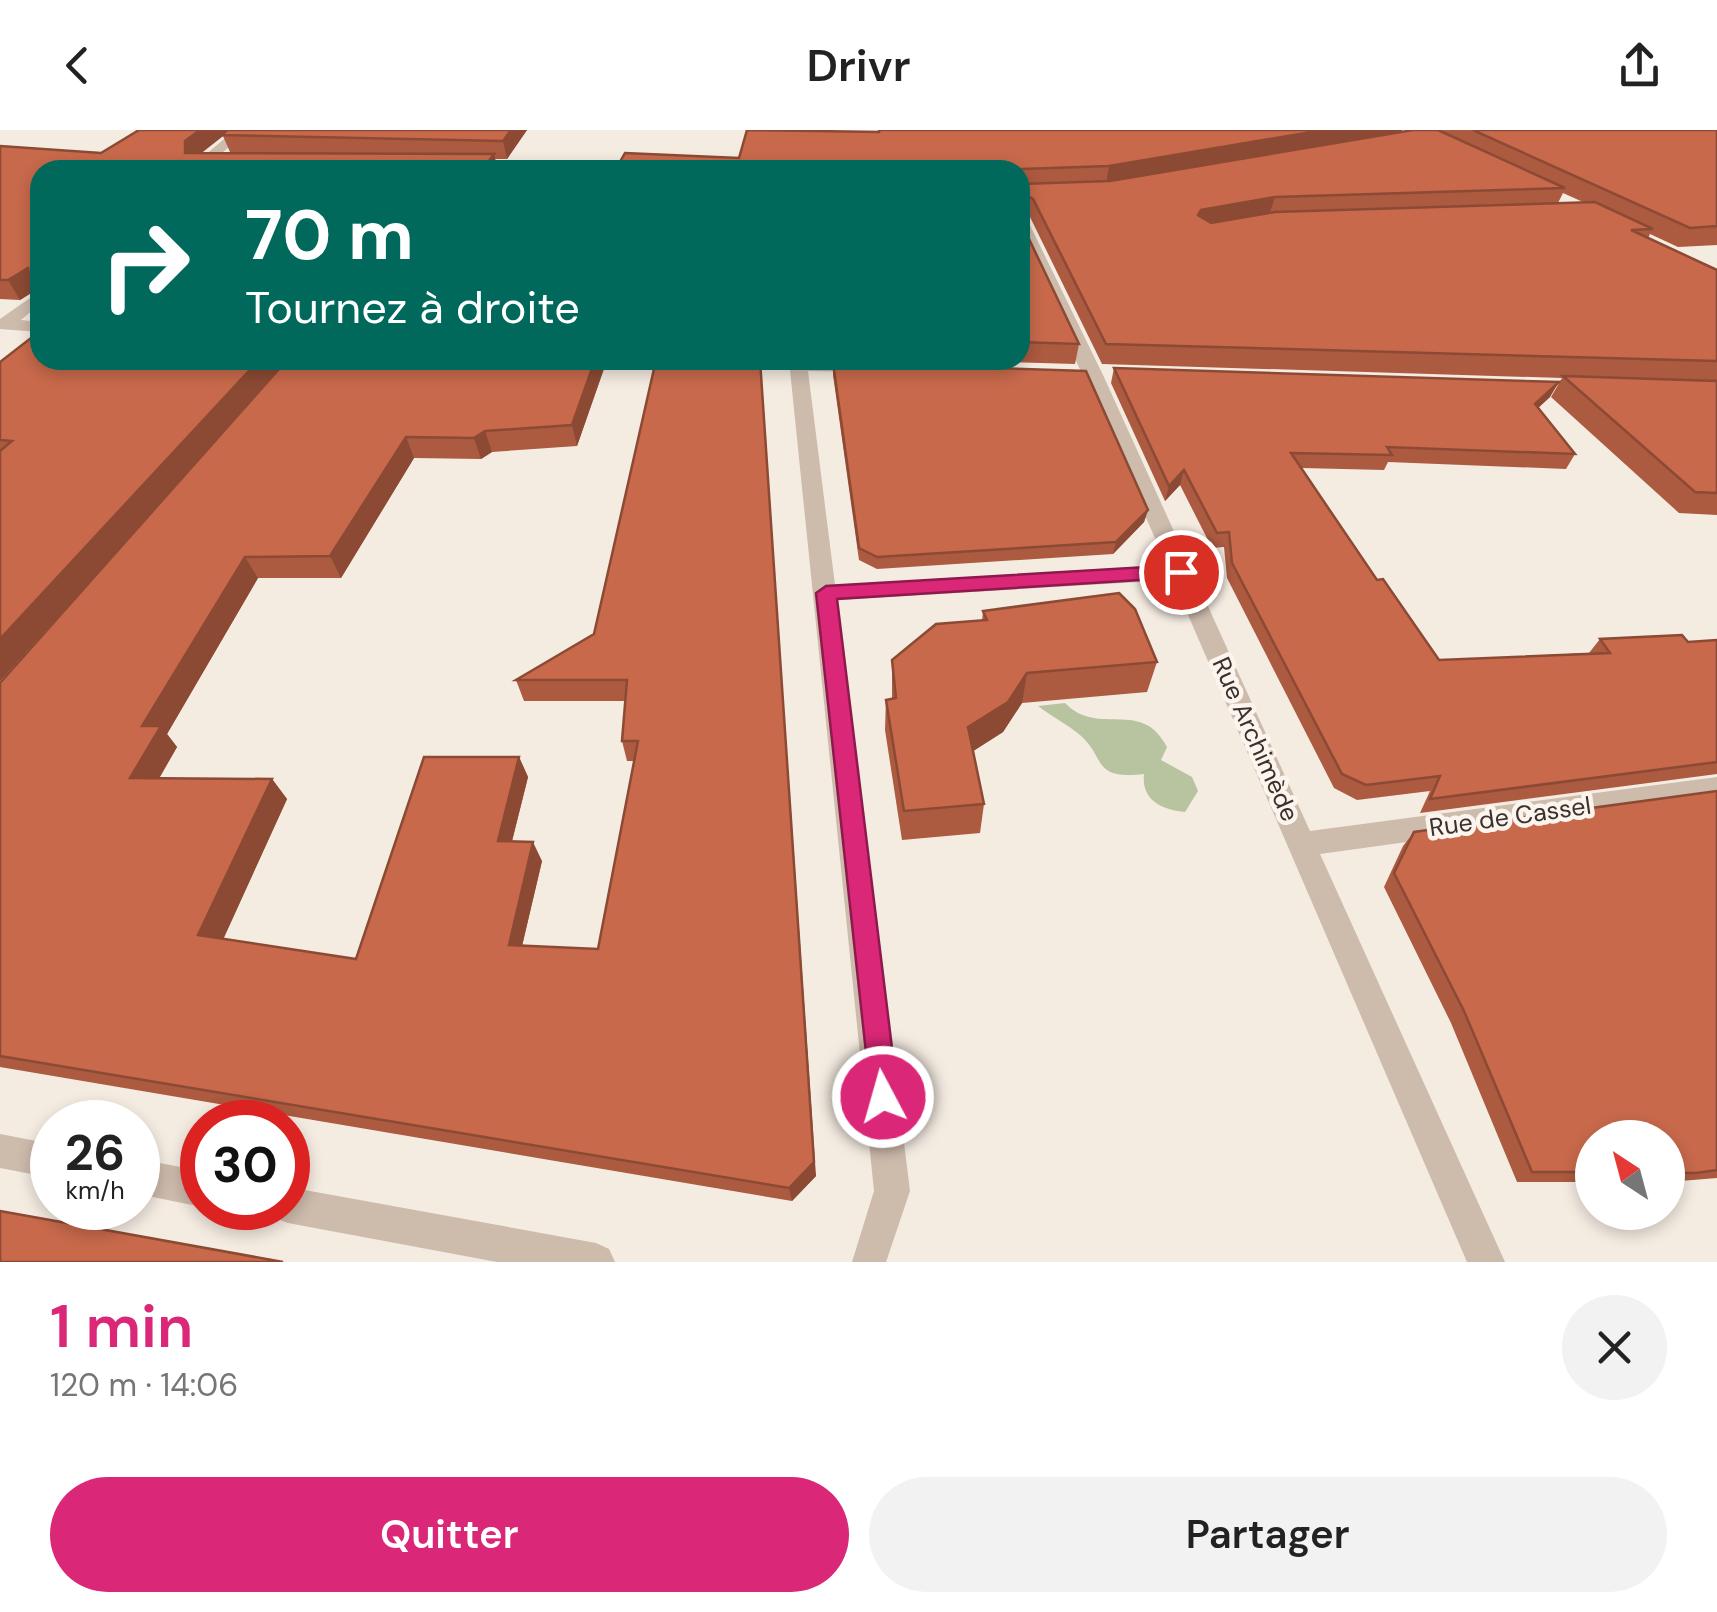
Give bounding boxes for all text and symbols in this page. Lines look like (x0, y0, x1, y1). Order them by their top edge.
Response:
text: Drivr (806, 36, 911, 95)
icon: back (50, 38, 105, 93)
icon: share (1612, 38, 1667, 93)
text: 70 m (245, 190, 414, 281)
icon: right (80, 200, 210, 330)
text: Tournez à droite (245, 278, 580, 337)
pin (1139, 530, 1224, 615)
icon: arrive (1154, 545, 1209, 600)
street label: Rue Archimède (1205, 652, 1306, 827)
street label: Rue de Cassel (1427, 789, 1593, 844)
position arrow (831, 1045, 935, 1149)
speed limit sign: 30 (180, 1100, 310, 1230)
text: 26 (65, 1120, 125, 1186)
north arrow (1575, 1120, 1685, 1230)
map controls (1575, 1120, 1685, 1230)
text: km/h (65, 1174, 125, 1207)
text: 1 min (50, 1287, 193, 1366)
button: close (1562, 1295, 1667, 1400)
text: 120 m · 14:06 (50, 1364, 238, 1406)
button: Quitter (50, 1477, 849, 1592)
button: Partager (869, 1477, 1667, 1592)

